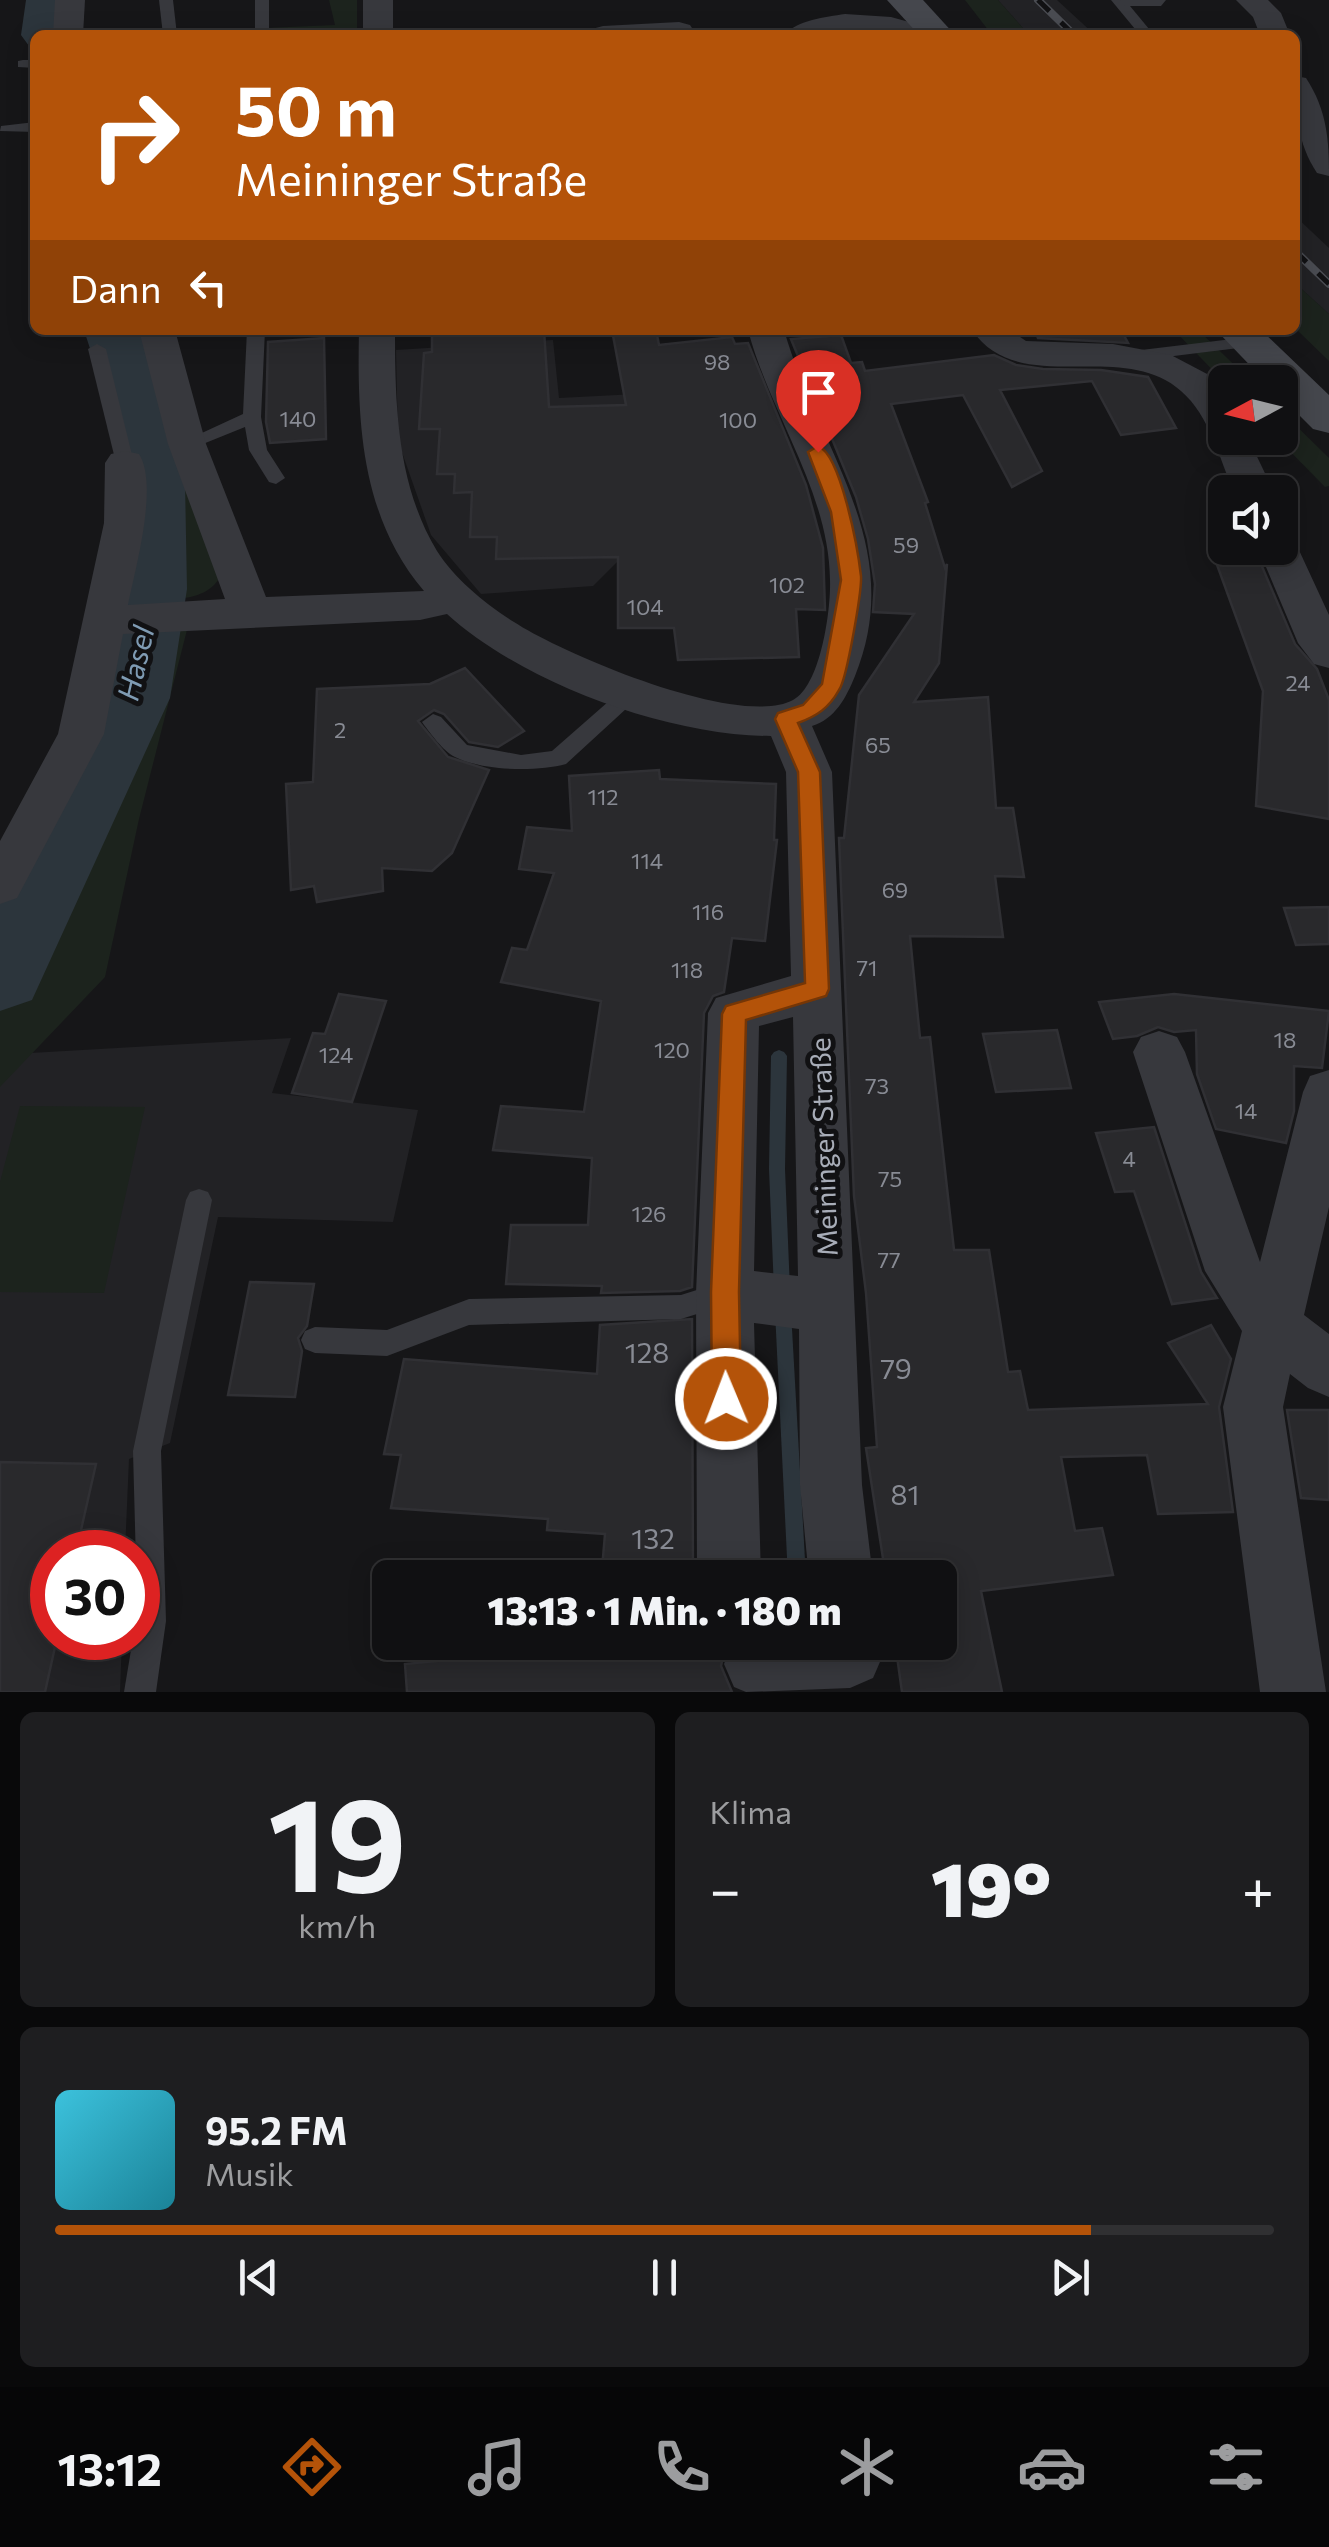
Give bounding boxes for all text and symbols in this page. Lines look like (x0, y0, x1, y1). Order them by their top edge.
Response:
text: 50 m (235, 65, 397, 150)
icon: right (70, 70, 200, 200)
text: Meininger Straße (235, 150, 587, 205)
icon: left (181, 260, 236, 315)
text: Dann (70, 264, 161, 311)
house number: 98 (704, 348, 730, 375)
pin (776, 350, 861, 453)
icon: arrive (791, 365, 846, 420)
north arrow (1208, 365, 1298, 455)
map controls (1208, 365, 1298, 565)
house number: 140 (280, 405, 316, 432)
house number: 100 (719, 406, 757, 433)
button: sound (1208, 475, 1298, 565)
house number: 59 (893, 531, 919, 558)
house number: 102 (769, 571, 805, 598)
house number: 104 (627, 593, 663, 620)
water label: Hasel (108, 621, 161, 704)
house number: 24 (1285, 669, 1311, 696)
house number: 2 (334, 716, 346, 743)
house number: 65 (865, 731, 891, 758)
house number: 112 (587, 783, 619, 810)
house number: 114 (631, 847, 663, 874)
house number: 69 (882, 876, 908, 903)
house number: 116 (692, 898, 724, 925)
house number: 71 (856, 954, 878, 981)
house number: 118 (671, 956, 703, 983)
house number: 18 (1274, 1026, 1296, 1053)
house number: 120 (654, 1036, 690, 1063)
street label: Meininger Straße (802, 1037, 844, 1257)
house number: 124 (319, 1041, 353, 1068)
house number: 73 (865, 1072, 889, 1099)
house number: 14 (1235, 1097, 1257, 1124)
house number: 4 (1122, 1145, 1136, 1172)
house number: 75 (878, 1165, 902, 1192)
house number: 126 (632, 1200, 666, 1227)
house number: 77 (877, 1246, 901, 1273)
house number: 128 (625, 1335, 669, 1369)
position arrow (674, 1347, 778, 1451)
house number: 79 (880, 1351, 912, 1385)
house number: 81 (891, 1477, 919, 1511)
house number: 132 (631, 1521, 675, 1555)
speed limit sign: 30 (30, 1530, 160, 1660)
text: 13:13 · 1 Min. · 180 m (487, 1586, 842, 1633)
text: 19 (268, 1760, 407, 1919)
text: Klima (710, 1791, 792, 1831)
text: 19° (931, 1841, 1051, 1932)
text: − (710, 1854, 741, 1921)
text: + (1242, 1854, 1274, 1921)
text: km/h (298, 1905, 376, 1945)
text: 95.2 FM (205, 2106, 348, 2153)
text: Musik (205, 2153, 294, 2193)
icon: previous (231, 2250, 286, 2305)
icon: pause (637, 2250, 692, 2305)
icon: next (1043, 2250, 1098, 2305)
icon: directions (277, 2432, 347, 2502)
icon: music (462, 2432, 532, 2502)
icon: phone (647, 2432, 717, 2502)
icon: climate (832, 2432, 902, 2502)
icon: car (1017, 2432, 1087, 2502)
icon: filters (1201, 2432, 1271, 2502)
text: 13:12 (57, 2440, 162, 2495)

